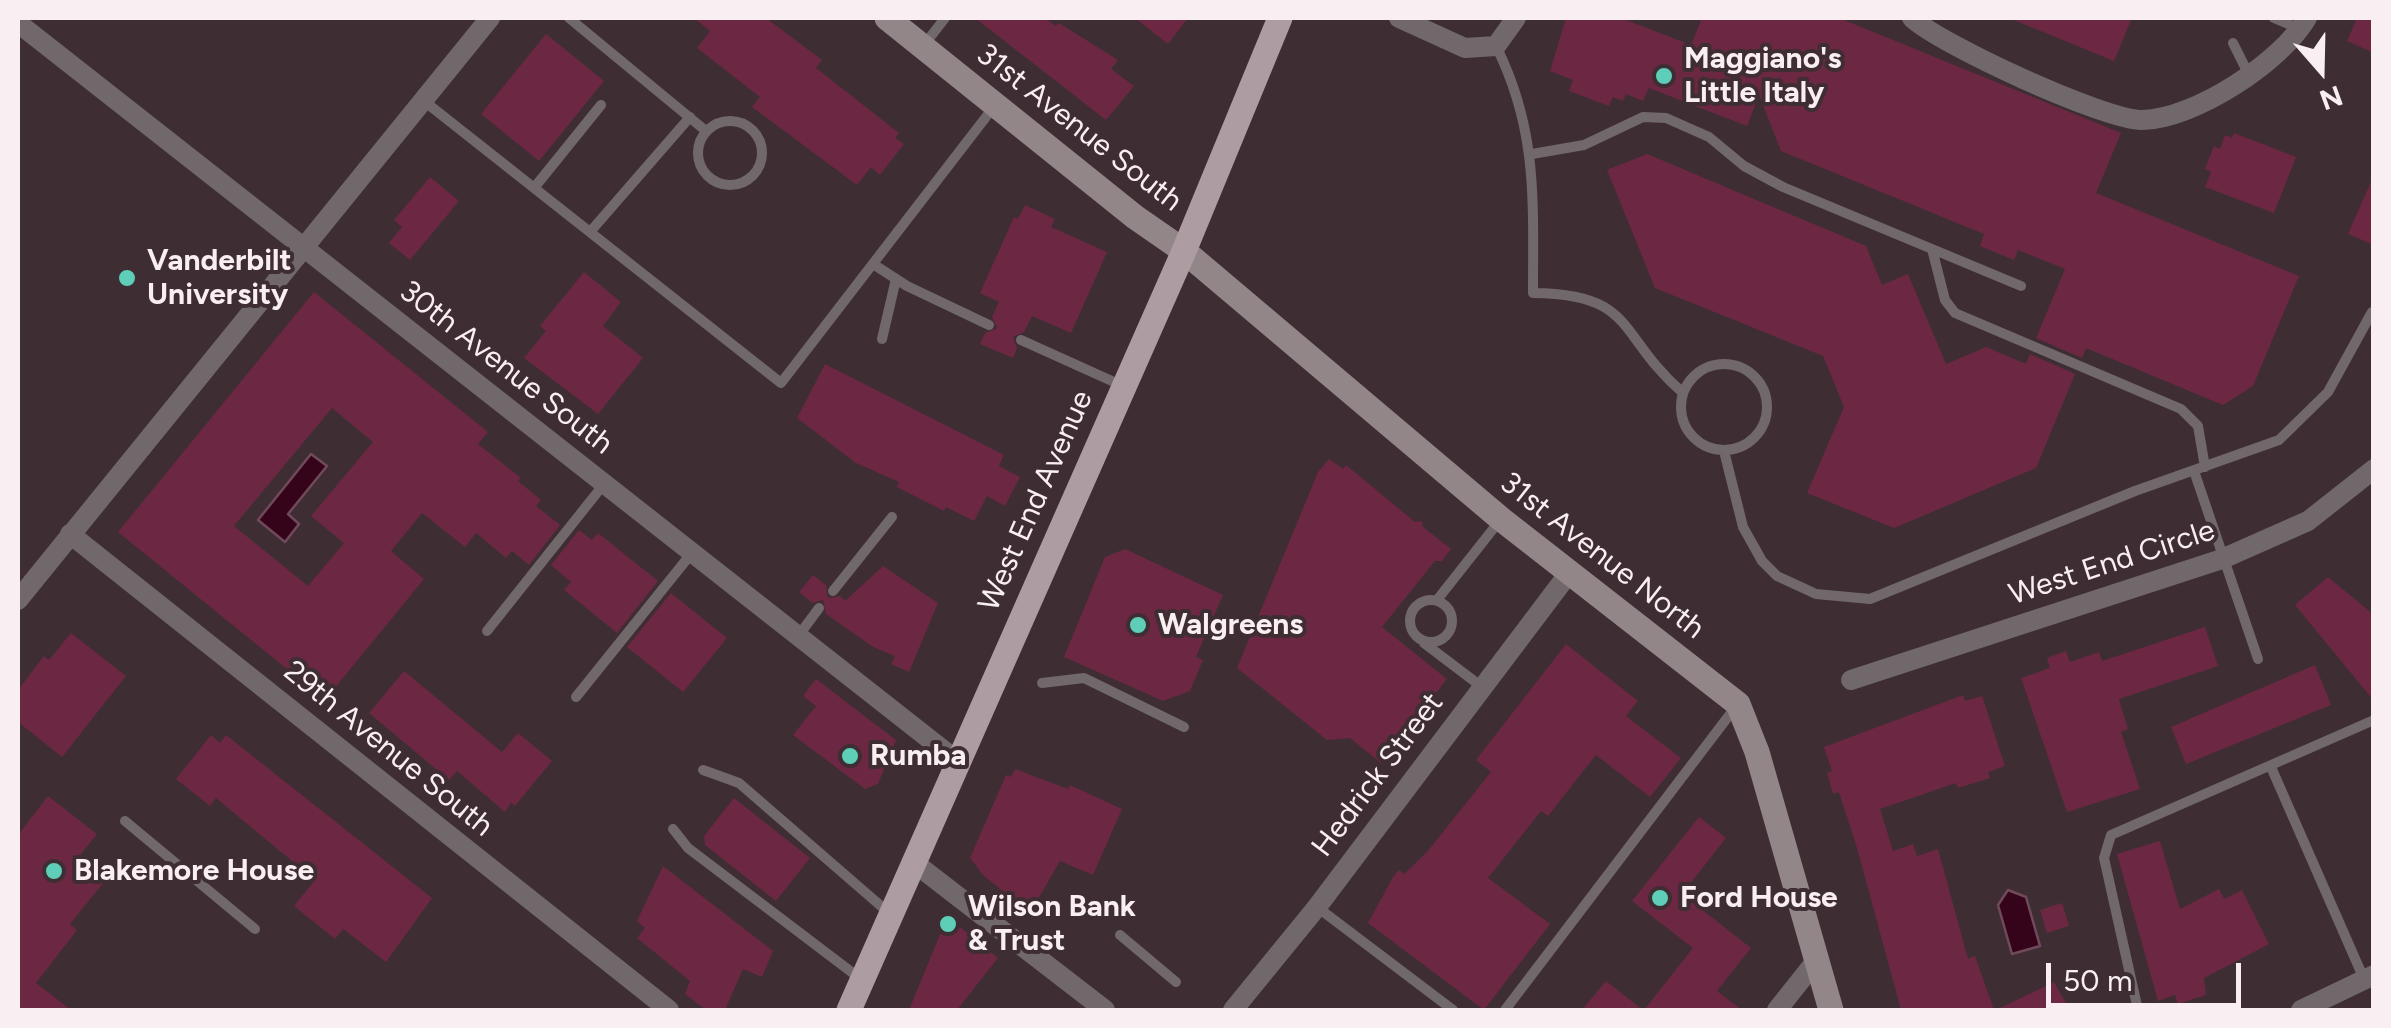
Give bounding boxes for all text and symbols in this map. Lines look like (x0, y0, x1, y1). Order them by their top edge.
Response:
north arrow (2271, 20, 2371, 120)
street label: 31st Avenue South (969, 37, 1189, 219)
place label: Maggiano's Little Italy (1684, 41, 1841, 112)
marker: Maggiano's Little Italy (1653, 65, 1675, 87)
text: N (2315, 79, 2347, 118)
place label: Vanderbilt University (147, 243, 292, 314)
marker: Vanderbilt University (116, 267, 138, 289)
street label: 30th Avenue South (392, 274, 620, 462)
street label: West End Avenue (971, 385, 1101, 617)
street label: 31st Avenue North (1493, 465, 1711, 647)
street label: West End Circle (2005, 513, 2219, 613)
place label: Walgreens (1158, 607, 1303, 643)
marker: Walgreens (1127, 614, 1149, 636)
street label: 29th Avenue South (276, 654, 500, 844)
street label: Hedrick Street (1305, 686, 1451, 864)
place label: Rumba (870, 738, 966, 774)
marker: Rumba (839, 745, 861, 767)
place label: Blakemore House (74, 853, 314, 889)
marker: Blakemore House (43, 860, 65, 882)
place label: Ford House (1680, 880, 1838, 916)
marker: Ford House (1649, 887, 1671, 909)
place label: Wilson Bank & Trust (968, 889, 1136, 960)
marker: Wilson Bank & Trust (937, 913, 959, 935)
scale bar (2051, 943, 2246, 1005)
text: 50 m (2063, 962, 2132, 999)

